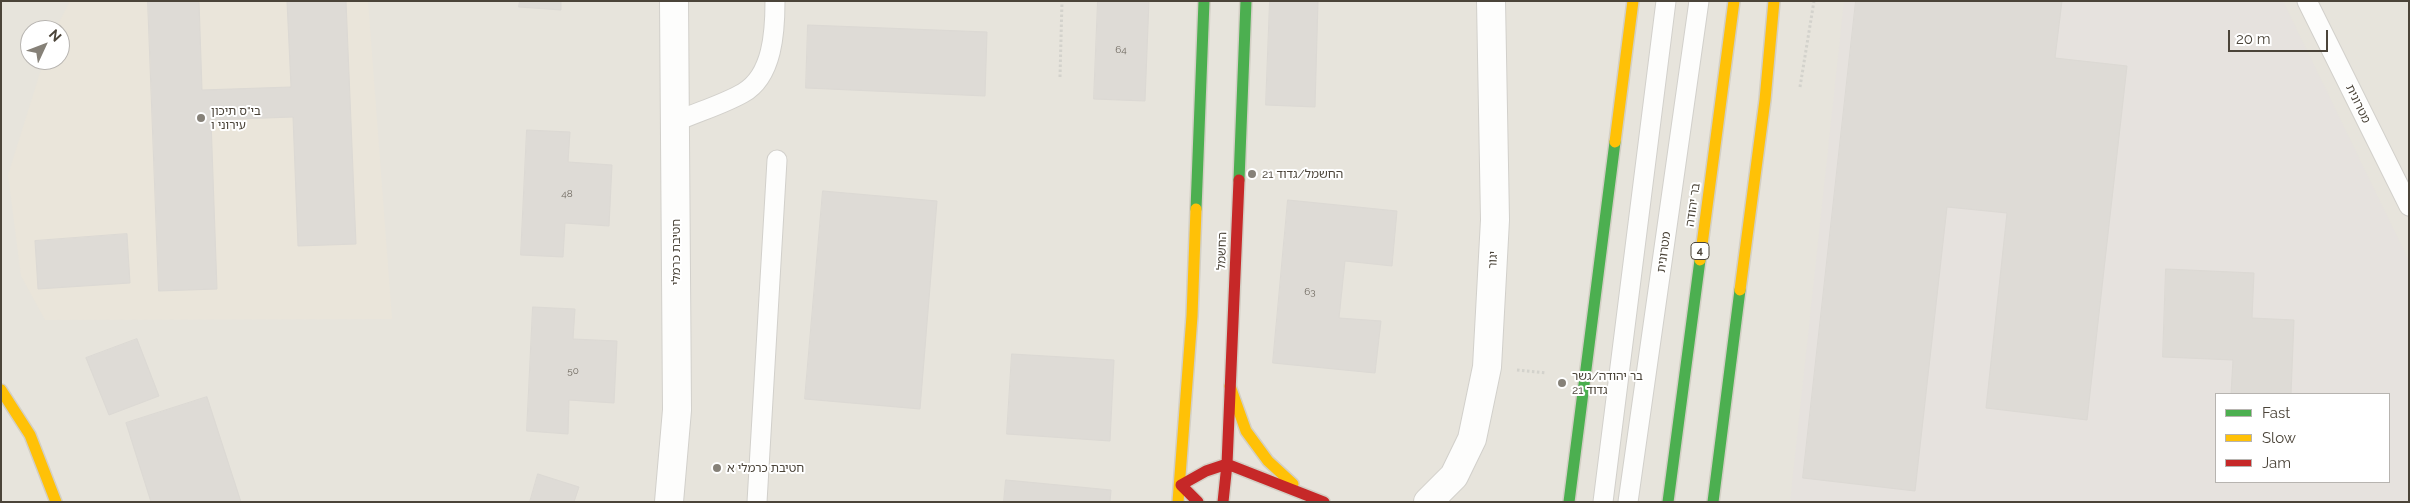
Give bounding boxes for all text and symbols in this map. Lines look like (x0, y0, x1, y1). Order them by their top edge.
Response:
north arrow (20, 20, 70, 70)
scale bar (2230, 20, 2330, 52)
text: N (46, 26, 65, 45)
text: 20 m (2236, 30, 2271, 48)
house number: 64 (1115, 44, 1127, 56)
street label: מטרונית (2343, 82, 2373, 126)
place label: בי"ס תיכון עירוני ו (211, 104, 261, 132)
marker: בי"ס תיכון עירוני ו (195, 112, 207, 124)
place label: החשמל/גדוד 21 (1262, 167, 1343, 181)
marker: החשמל/גדוד 21 (1246, 168, 1258, 180)
street label: בר יהודה (1683, 182, 1703, 228)
house number: 48 (561, 188, 573, 200)
street label: חטיבת כרמלי (669, 219, 683, 285)
street label: מטרונית (1654, 231, 1674, 273)
street label: החשמל (1214, 232, 1230, 270)
road number: 4 (1691, 242, 1709, 260)
street label: יגור (1485, 251, 1501, 269)
house number: 63 (1304, 286, 1316, 298)
house number: 50 (567, 365, 579, 377)
place label: בר יהודה/גשר גדוד 21 (1572, 369, 1643, 397)
marker: בר יהודה/גשר גדוד 21 (1556, 377, 1568, 389)
legend (2215, 393, 2390, 483)
text: Fast (2262, 404, 2290, 422)
text: Slow (2262, 429, 2296, 447)
text: Jam (2262, 454, 2291, 472)
place label: חטיבת כרמלי א (727, 461, 804, 475)
marker: חטיבת כרמלי א (711, 462, 723, 474)

